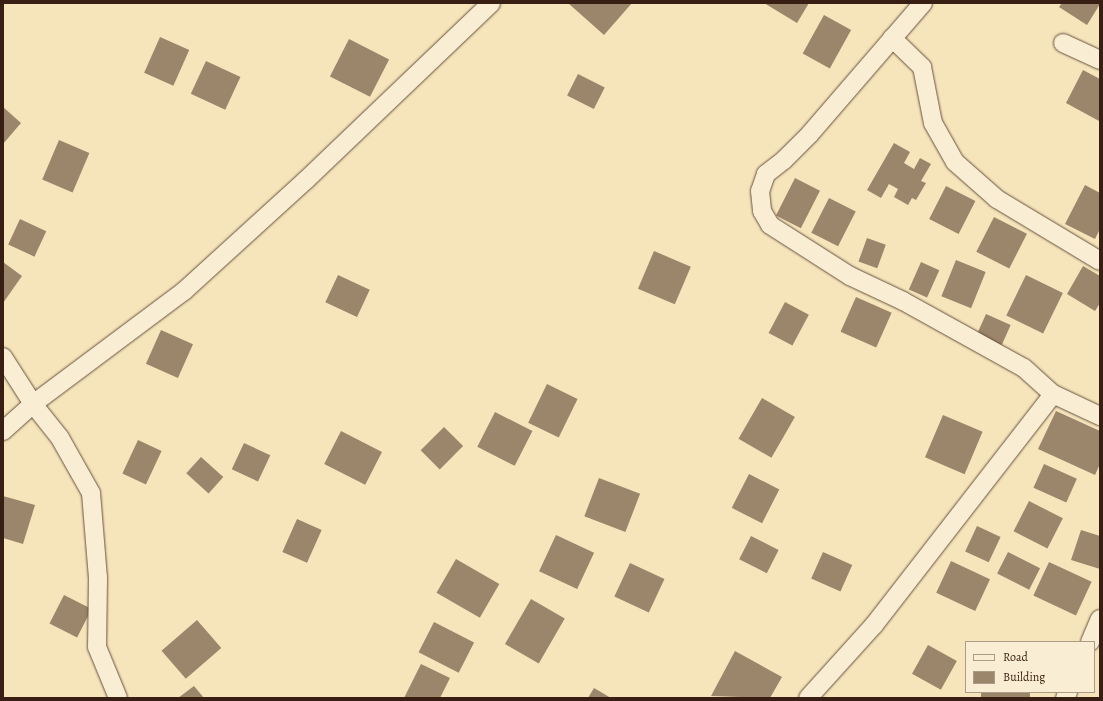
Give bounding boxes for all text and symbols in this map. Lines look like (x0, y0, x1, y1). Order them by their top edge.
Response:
legend (965, 641, 1095, 693)
text: Road (1003, 649, 1028, 665)
text: Building (1003, 669, 1045, 685)

